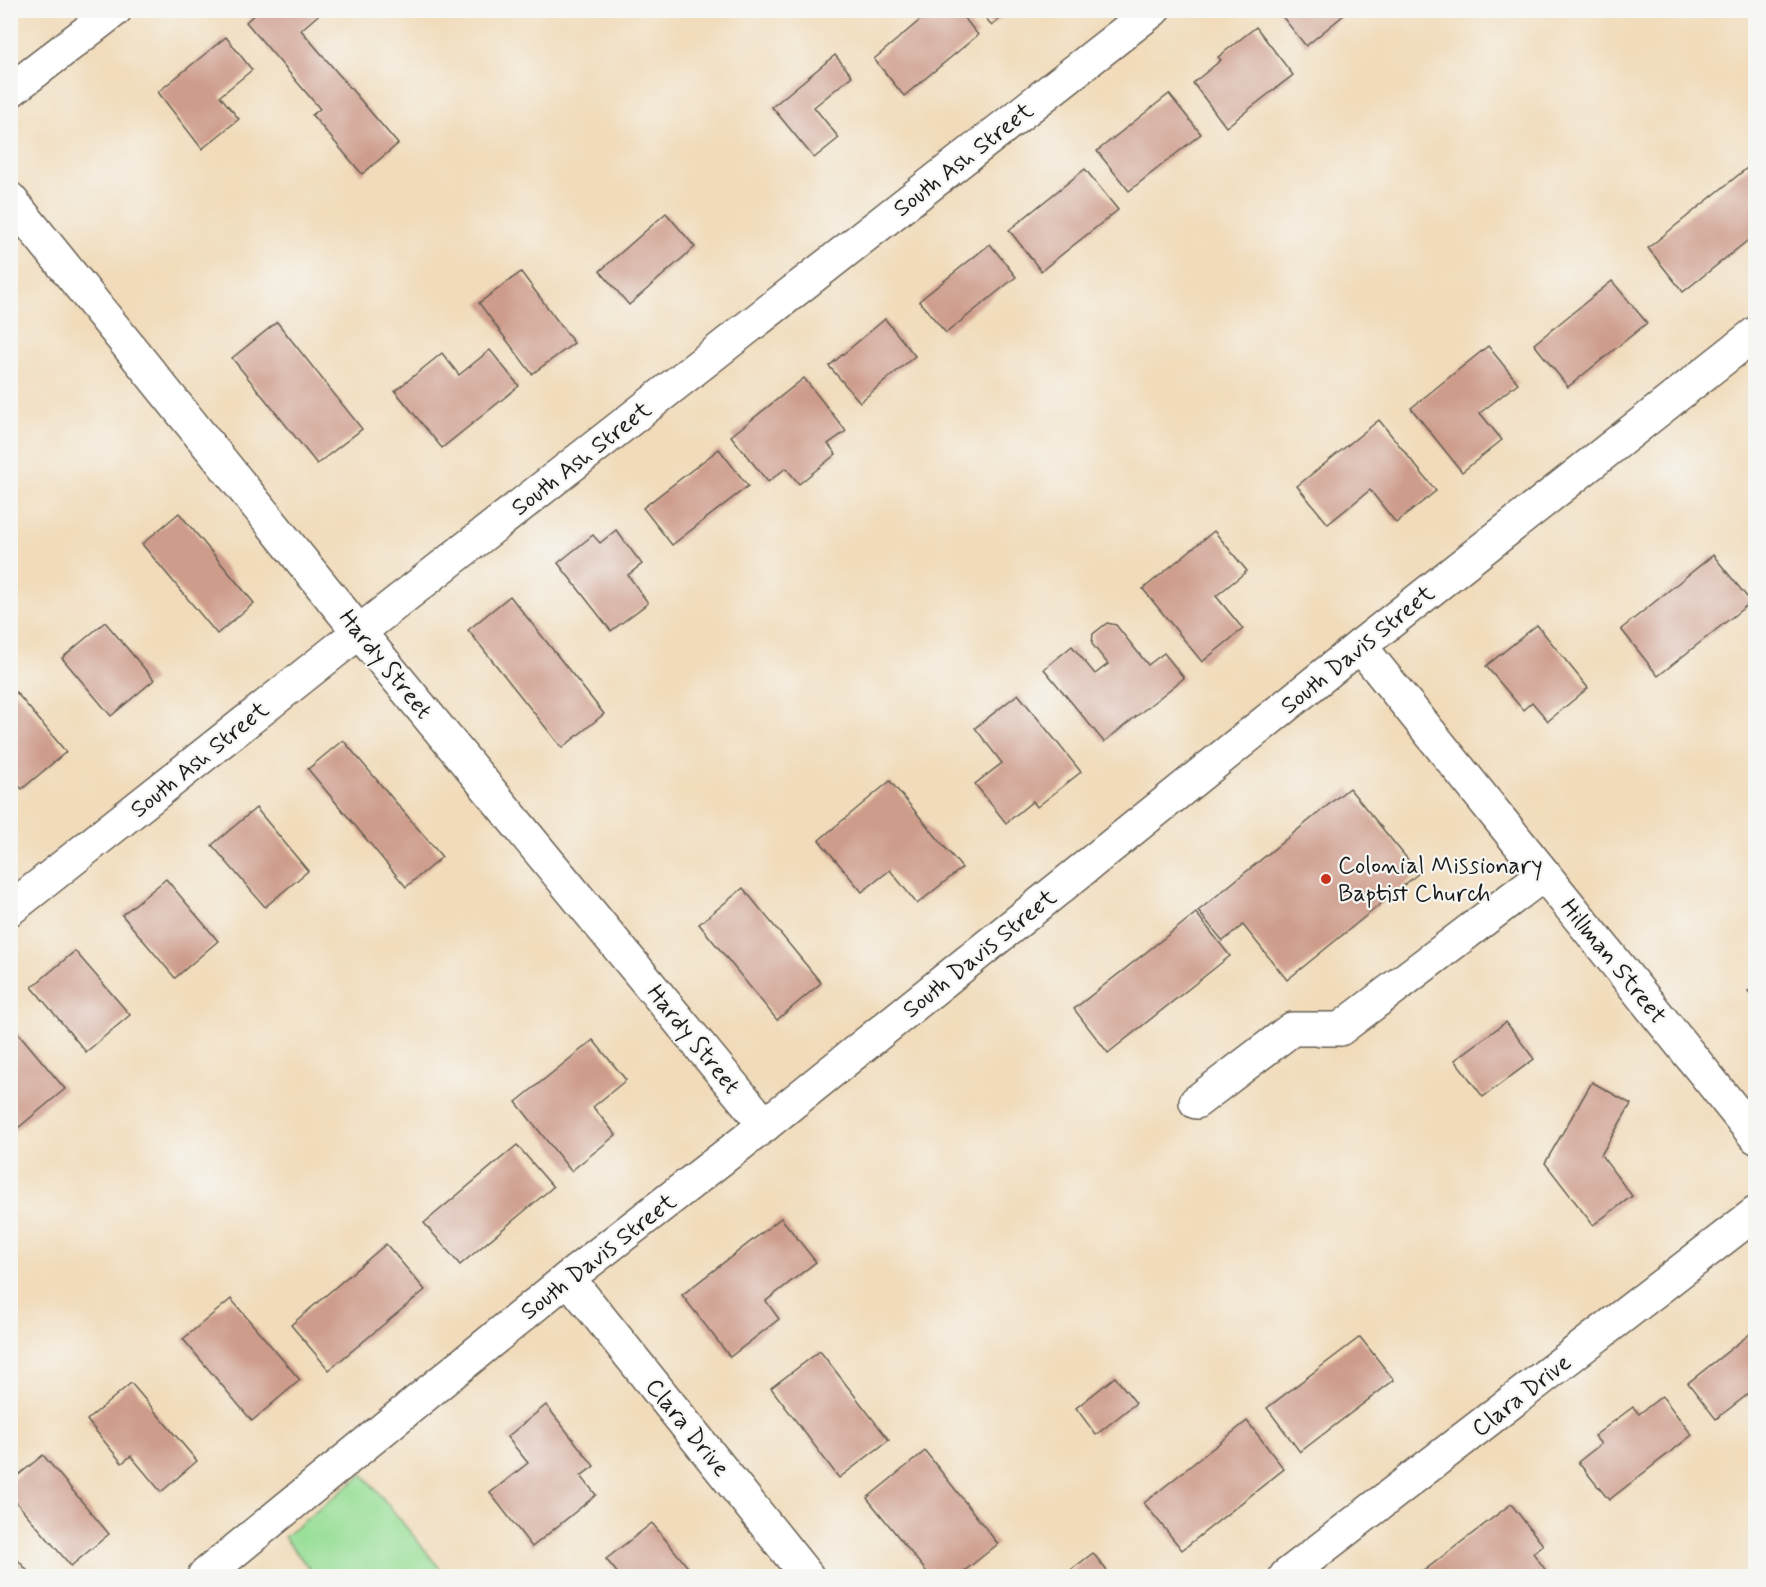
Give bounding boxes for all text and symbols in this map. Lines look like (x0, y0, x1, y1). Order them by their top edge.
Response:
street label: South Ash Street (888, 96, 1040, 225)
street label: South Ash Street (506, 395, 658, 524)
street label: South Davis Street (1275, 579, 1441, 722)
street label: Hardy Street (331, 604, 439, 726)
street label: South Ash Street (124, 695, 276, 826)
place label: Colonial Missionary Baptist Church (1338, 851, 1543, 910)
marker: Colonial Missionary Baptist Church (1319, 872, 1333, 886)
street label: South Davis Street (897, 883, 1063, 1026)
street label: Hillman Street (1553, 893, 1673, 1031)
street label: Hardy Street (639, 979, 747, 1101)
street label: South Davis Street (515, 1187, 683, 1328)
street label: Clara Drive (1466, 1348, 1578, 1445)
street label: Clara Drive (638, 1372, 736, 1484)

